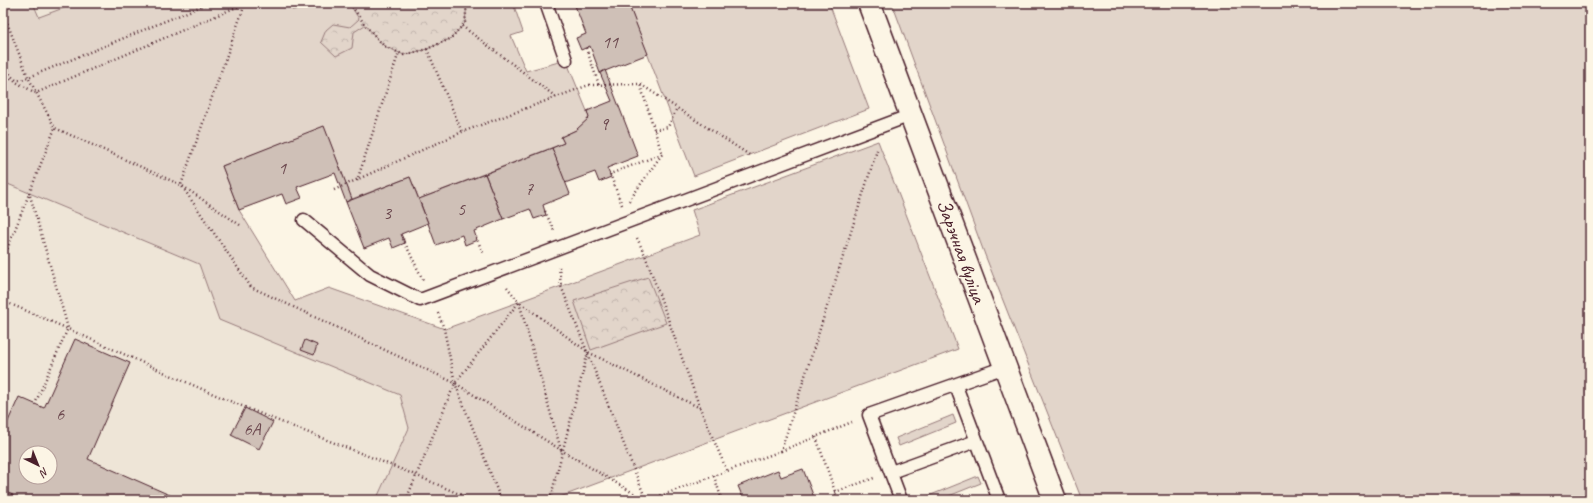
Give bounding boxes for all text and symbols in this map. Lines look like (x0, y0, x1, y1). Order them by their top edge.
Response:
house number: 11 (602, 31, 619, 53)
house number: 9 (600, 113, 610, 135)
house number: 1 (278, 157, 287, 179)
house number: 7 (525, 178, 534, 200)
street label: Зарэчная вуліца (931, 196, 992, 308)
house number: 5 (457, 198, 466, 220)
house number: 3 (383, 202, 393, 224)
house number: 6 (56, 403, 65, 425)
house number: 6А (243, 418, 262, 440)
north arrow (18, 445, 58, 485)
text: N (36, 465, 52, 481)

